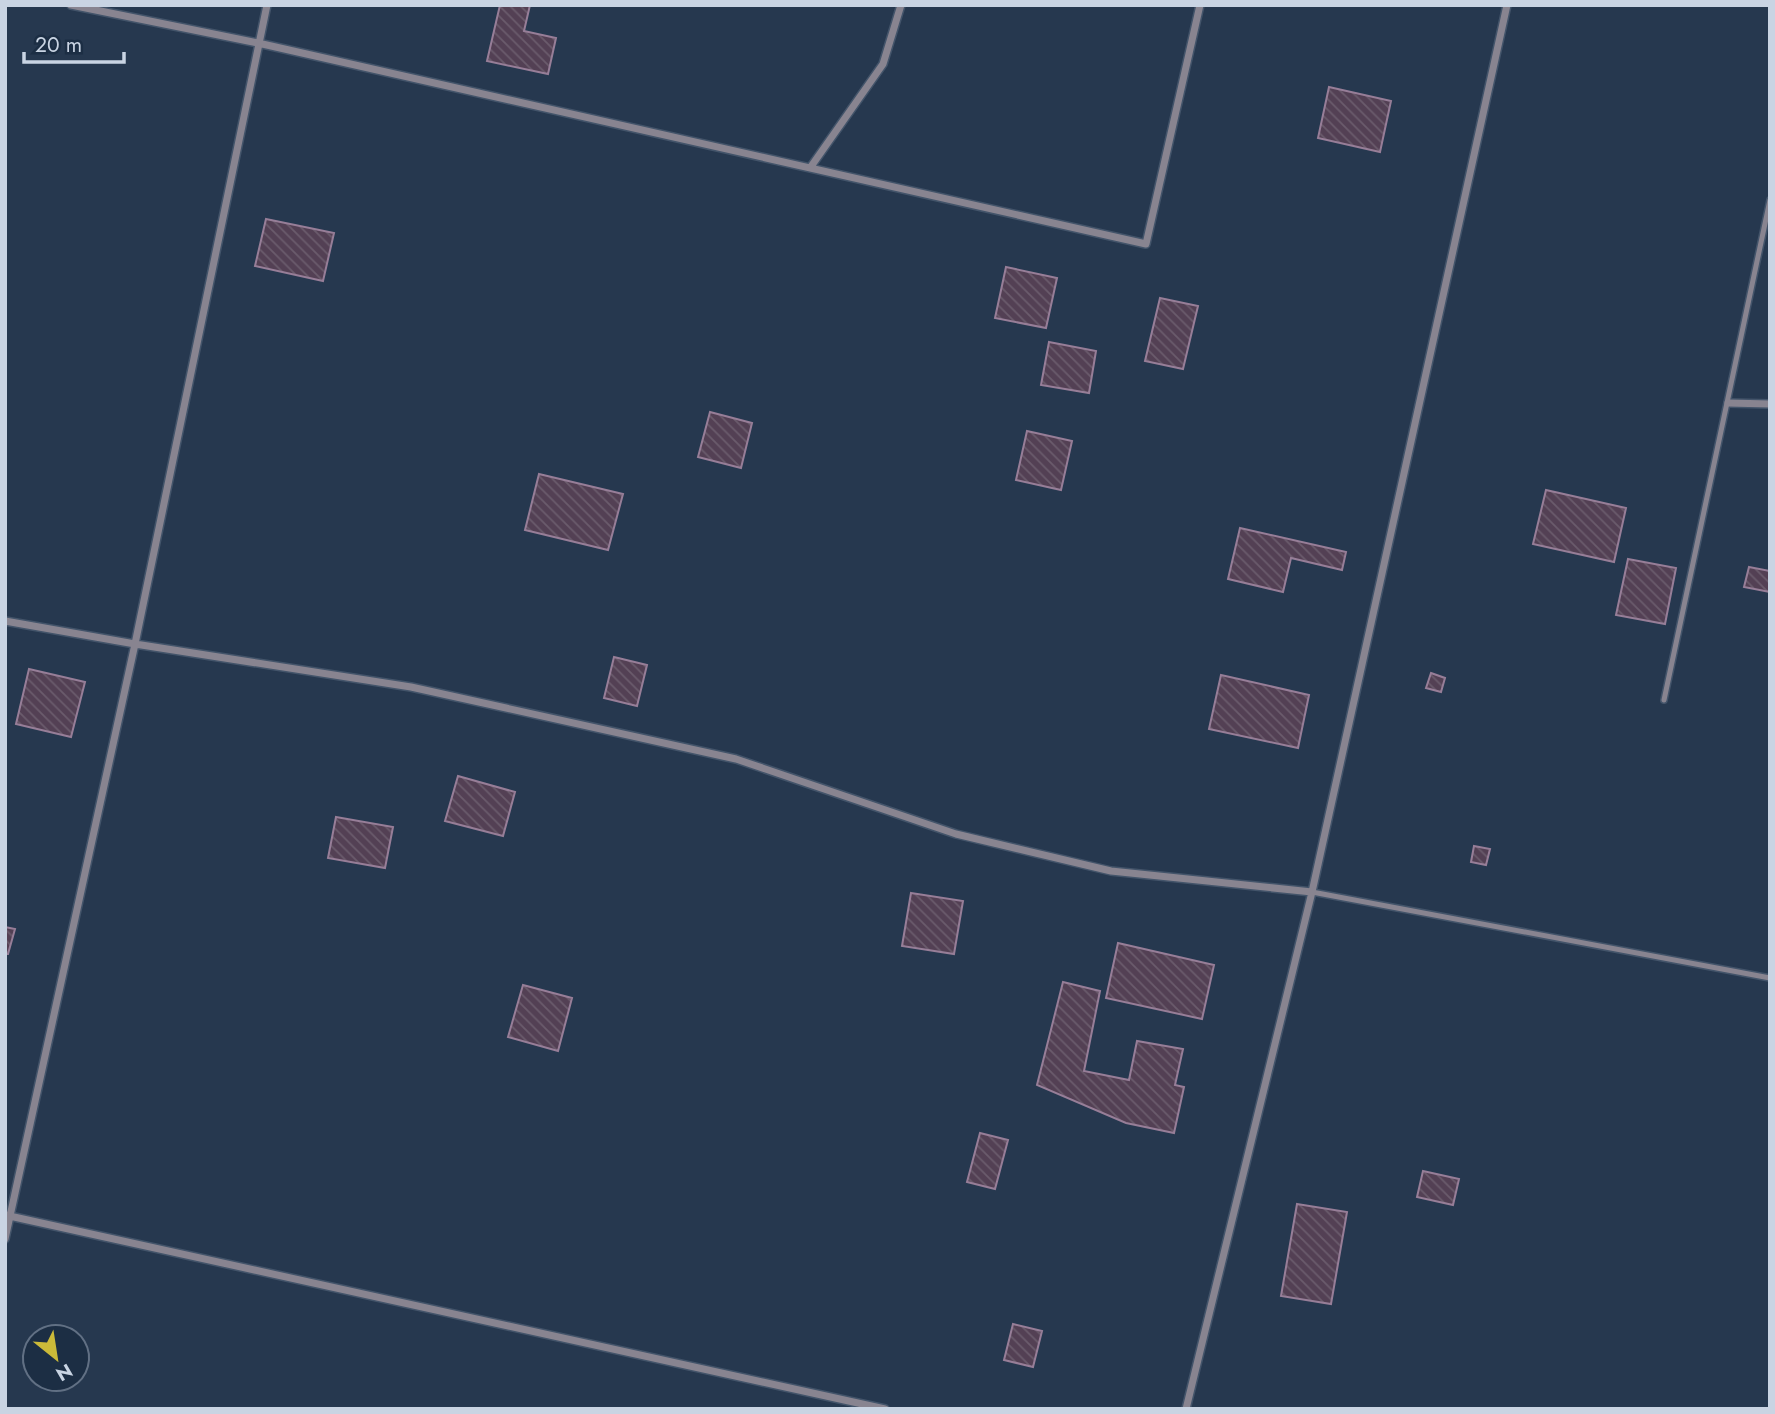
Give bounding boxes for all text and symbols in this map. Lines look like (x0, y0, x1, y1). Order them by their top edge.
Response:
scale bar (24, 21, 124, 65)
text: 20 m (35, 30, 82, 60)
north arrow (21, 1323, 91, 1393)
text: N (51, 1357, 78, 1388)

